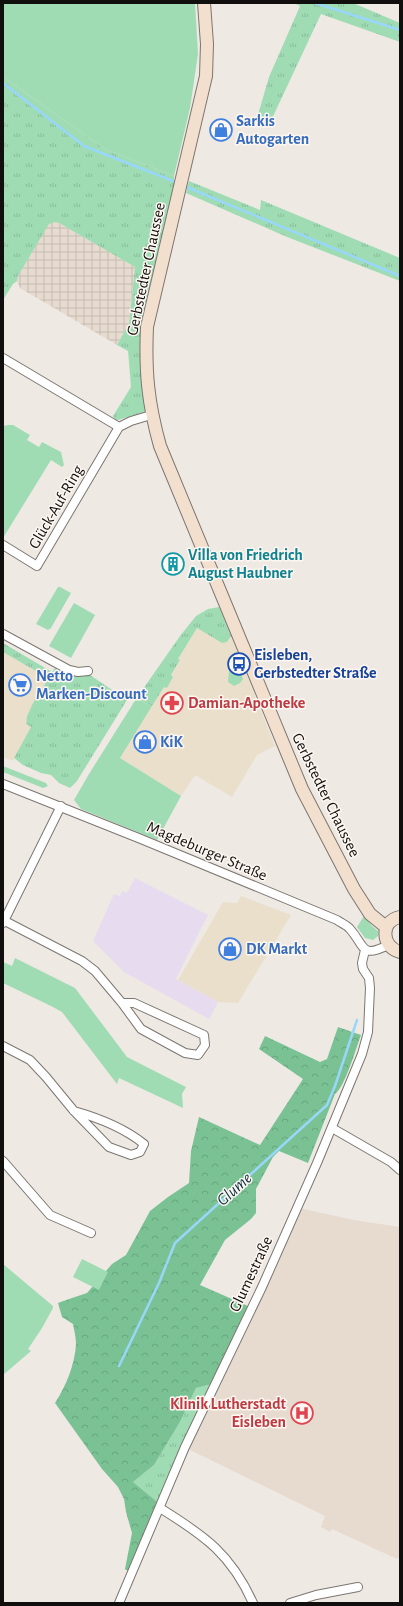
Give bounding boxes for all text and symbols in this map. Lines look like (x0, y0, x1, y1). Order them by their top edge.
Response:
place label: Sarkis Autogarten (236, 113, 309, 147)
shop icon: Sarkis Autogarten (208, 117, 234, 143)
street label: Gerbstedter Chaussee (124, 201, 168, 337)
street label: Glück-Auf-Ring (26, 462, 86, 552)
place label: Villa von Friedrich August Haubner (188, 547, 303, 581)
building icon: Villa von Friedrich August Haubner (160, 551, 186, 577)
place label: Eisleben, Gerbstedter Straße (254, 647, 377, 681)
bus stop icon: Eisleben, Gerbstedter Straße (226, 651, 252, 677)
place label: Netto Marken-Discount (36, 668, 147, 702)
supermarket icon: Netto Marken-Discount (7, 672, 33, 698)
pharmacy icon: Damian-Apotheke (159, 690, 185, 716)
place label: Damian-Apotheke (188, 695, 306, 711)
shop icon: KiK (132, 729, 158, 755)
street label: Gerbstedter Chaussee (289, 731, 363, 859)
place label: KiK (160, 734, 184, 750)
street label: Magdeburger Straße (145, 818, 269, 884)
shop icon: DK Markt (217, 936, 243, 962)
place label: DK Markt (246, 941, 308, 957)
water label: Glume (213, 1169, 255, 1209)
street label: Glumestraße (227, 1234, 275, 1314)
place label: Klinik Lutherstadt Eisleben (170, 1396, 287, 1430)
hospital icon: Klinik Lutherstadt Eisleben (289, 1400, 315, 1426)

